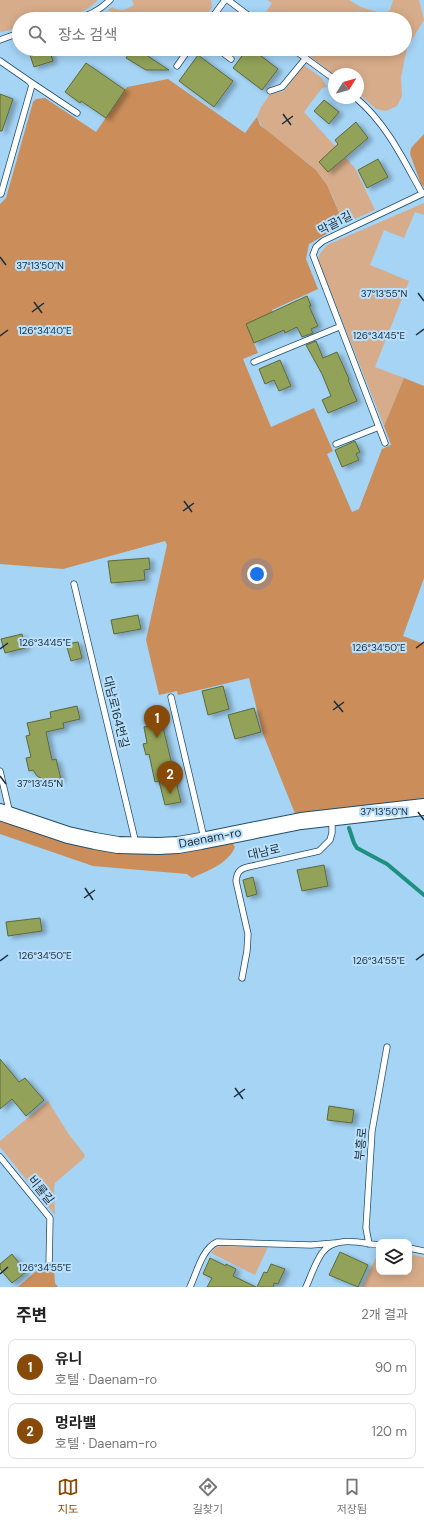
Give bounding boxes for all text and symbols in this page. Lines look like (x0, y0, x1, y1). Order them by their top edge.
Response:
search box (12, 12, 412, 56)
icon: search (26, 23, 48, 45)
text: 장소 검색 (58, 25, 117, 45)
north arrow (328, 68, 364, 104)
street label: 막골1길 (315, 208, 355, 238)
text: 37°13'50"N (16, 259, 64, 272)
text: 37°13'55"N (361, 287, 407, 300)
text: 126°34'40"E (18, 324, 72, 337)
text: 126°34'45"E (353, 329, 405, 342)
your location (247, 564, 267, 584)
text: 126°34'45"E (19, 636, 71, 649)
text: 126°34'50"E (352, 641, 406, 654)
street label: 대남로164번길 (99, 674, 133, 750)
pin: 1 (144, 705, 170, 738)
pin: 2 (157, 761, 183, 794)
text: 37°13'45"N (17, 777, 63, 790)
text: 37°13'50"N (360, 805, 408, 818)
street label: Daenam-ro (177, 824, 243, 852)
street label: 대남로 (246, 840, 282, 864)
text: 126°34'50"E (18, 949, 72, 962)
text: 126°34'55"E (353, 954, 406, 967)
street label: 부흥로 (351, 1127, 371, 1161)
street label: 비룰길 (24, 1172, 58, 1208)
map controls (376, 1239, 412, 1275)
button: layers (376, 1239, 412, 1275)
text: 126°34'55"E (19, 1261, 72, 1274)
text: 주변 (16, 1304, 47, 1326)
text: 2개 결과 (361, 1306, 408, 1323)
text: 유니 (55, 1349, 83, 1369)
text: 1 (28, 1359, 32, 1376)
text: 90 m (375, 1359, 407, 1376)
text: 호텔 · Daenam-ro (55, 1371, 157, 1388)
text: 멍라밸 (55, 1413, 96, 1433)
text: 2 (26, 1423, 34, 1440)
text: 120 m (372, 1423, 407, 1440)
text: 호텔 · Daenam-ro (55, 1435, 157, 1452)
tab: 지도 (57, 1476, 79, 1516)
tab: 길찾기 (193, 1476, 223, 1516)
tab: 저장됨 (337, 1476, 367, 1516)

